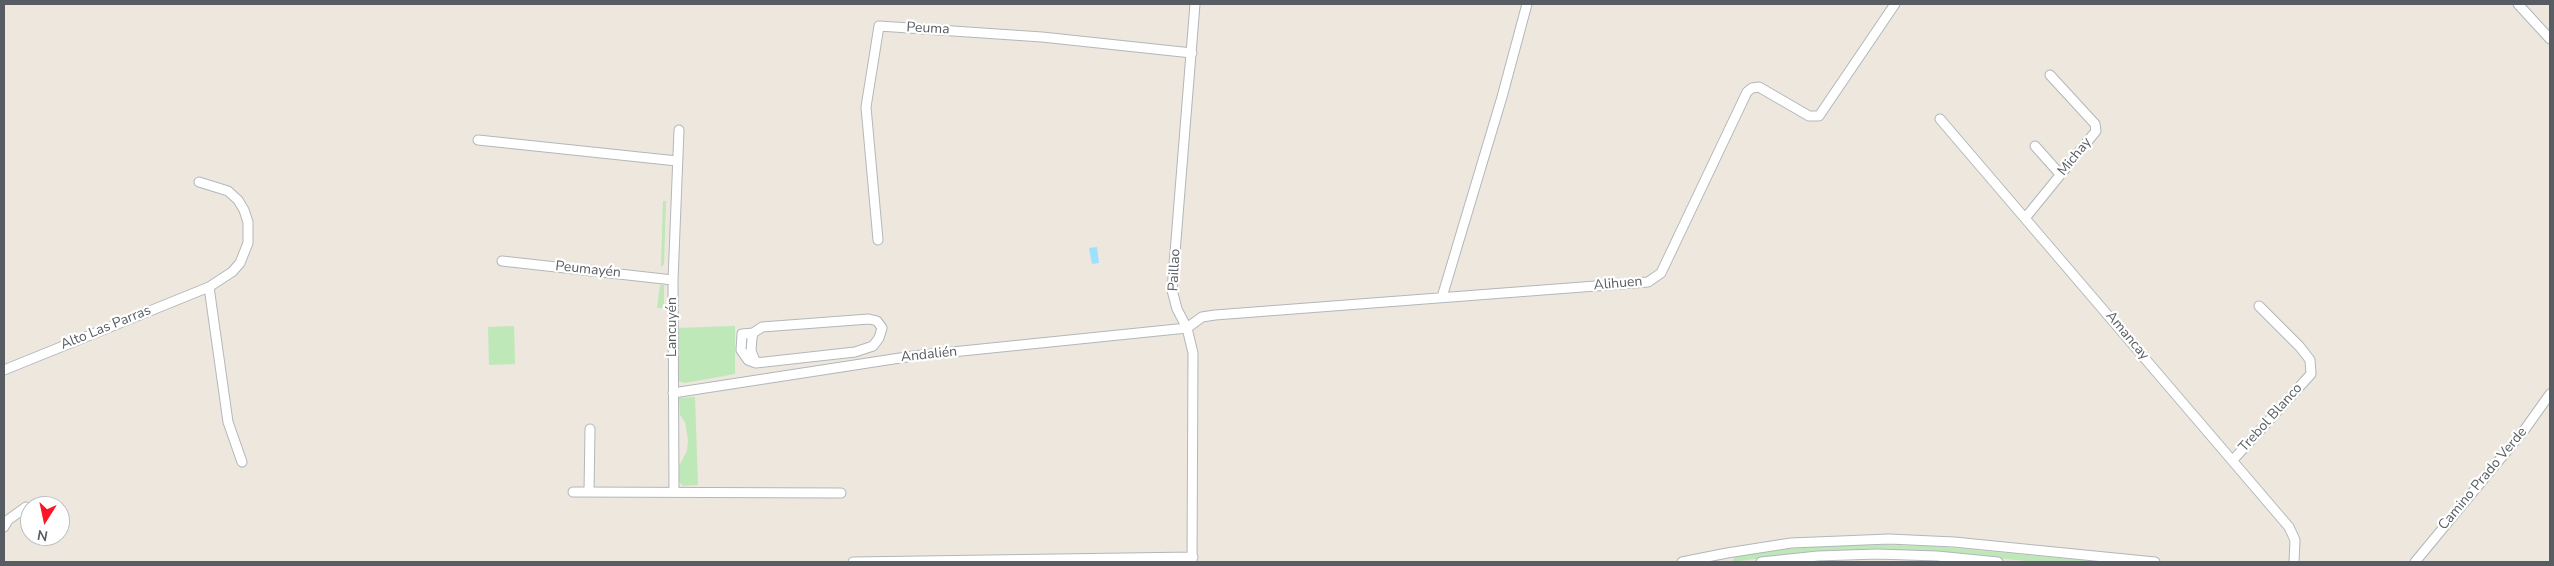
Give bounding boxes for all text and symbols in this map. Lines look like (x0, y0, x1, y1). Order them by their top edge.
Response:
street label: Peuma (906, 19, 950, 39)
street label: Michay (2055, 135, 2095, 179)
street label: Paillao (1165, 248, 1185, 292)
street label: Peumayén (554, 258, 622, 282)
street label: Alihuen (1593, 274, 1643, 294)
street label: Lancuyén (665, 297, 681, 357)
street label: Alto Las Parras (58, 302, 154, 354)
street label: Amancay (2102, 308, 2152, 364)
street label: Andalién (900, 344, 958, 366)
street label: Trebol Blanco (2236, 380, 2306, 456)
street label: Camino Prado Verde (2435, 424, 2531, 534)
north arrow (20, 496, 70, 546)
text: N (36, 525, 49, 546)

